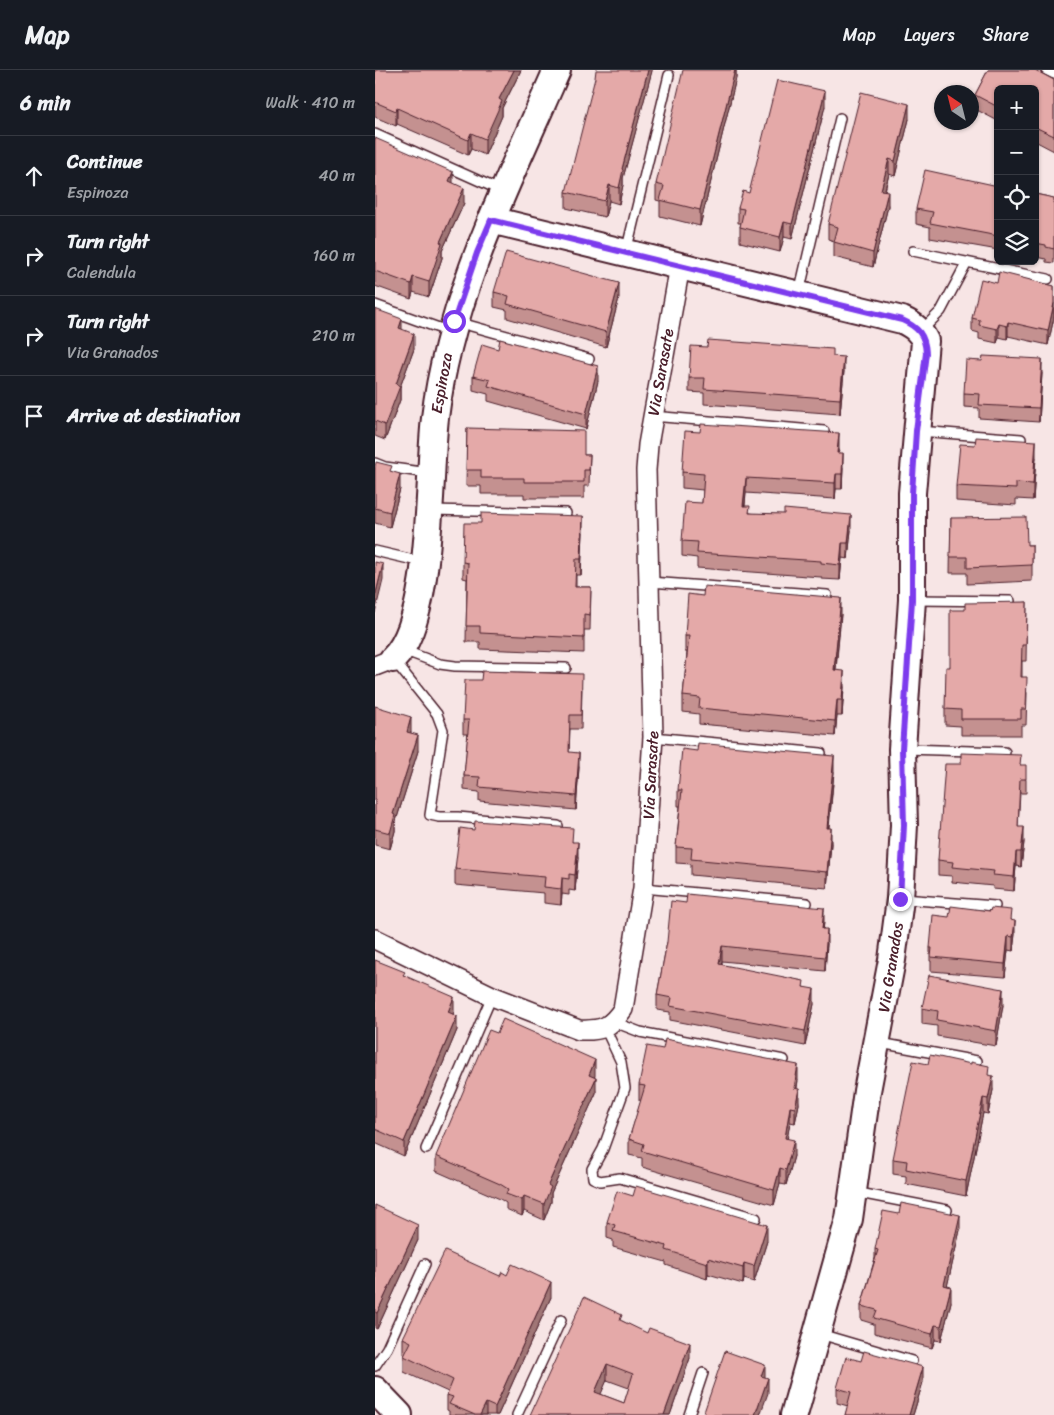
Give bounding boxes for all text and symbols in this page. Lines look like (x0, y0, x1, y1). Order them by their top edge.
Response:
text: Map (25, 14, 69, 56)
text: Map (843, 19, 876, 51)
text: Layers (904, 19, 955, 51)
text: Share (983, 19, 1029, 51)
text: 6 min (20, 84, 71, 122)
north arrow (934, 85, 979, 130)
map controls (994, 85, 1039, 265)
button: + (994, 85, 1039, 130)
text: Walk · 410 m (266, 88, 355, 117)
button: − (994, 130, 1039, 175)
text: Continue (67, 145, 143, 178)
text: 40 m (318, 161, 355, 190)
icon: ahead (20, 162, 48, 190)
button: locate (994, 175, 1039, 220)
text: Espinoza (67, 178, 129, 207)
button: layers (994, 220, 1039, 265)
text: Turn right (67, 225, 149, 258)
text: 160 m (312, 241, 355, 270)
icon: right (20, 242, 48, 270)
text: Calendula (67, 258, 136, 287)
text: Turn right (67, 305, 149, 338)
route start (443, 310, 466, 333)
text: 210 m (312, 321, 355, 350)
icon: right (20, 322, 48, 350)
street label: Via Sarasate (639, 326, 682, 418)
text: Via Granados (67, 338, 158, 367)
street label: Espinoza (422, 350, 461, 416)
text: Arrive at destination (67, 399, 240, 432)
icon: arrive (20, 402, 48, 430)
street label: Via Sarasate (634, 730, 667, 820)
route end (889, 888, 912, 911)
street label: Via Granados (869, 919, 912, 1014)

